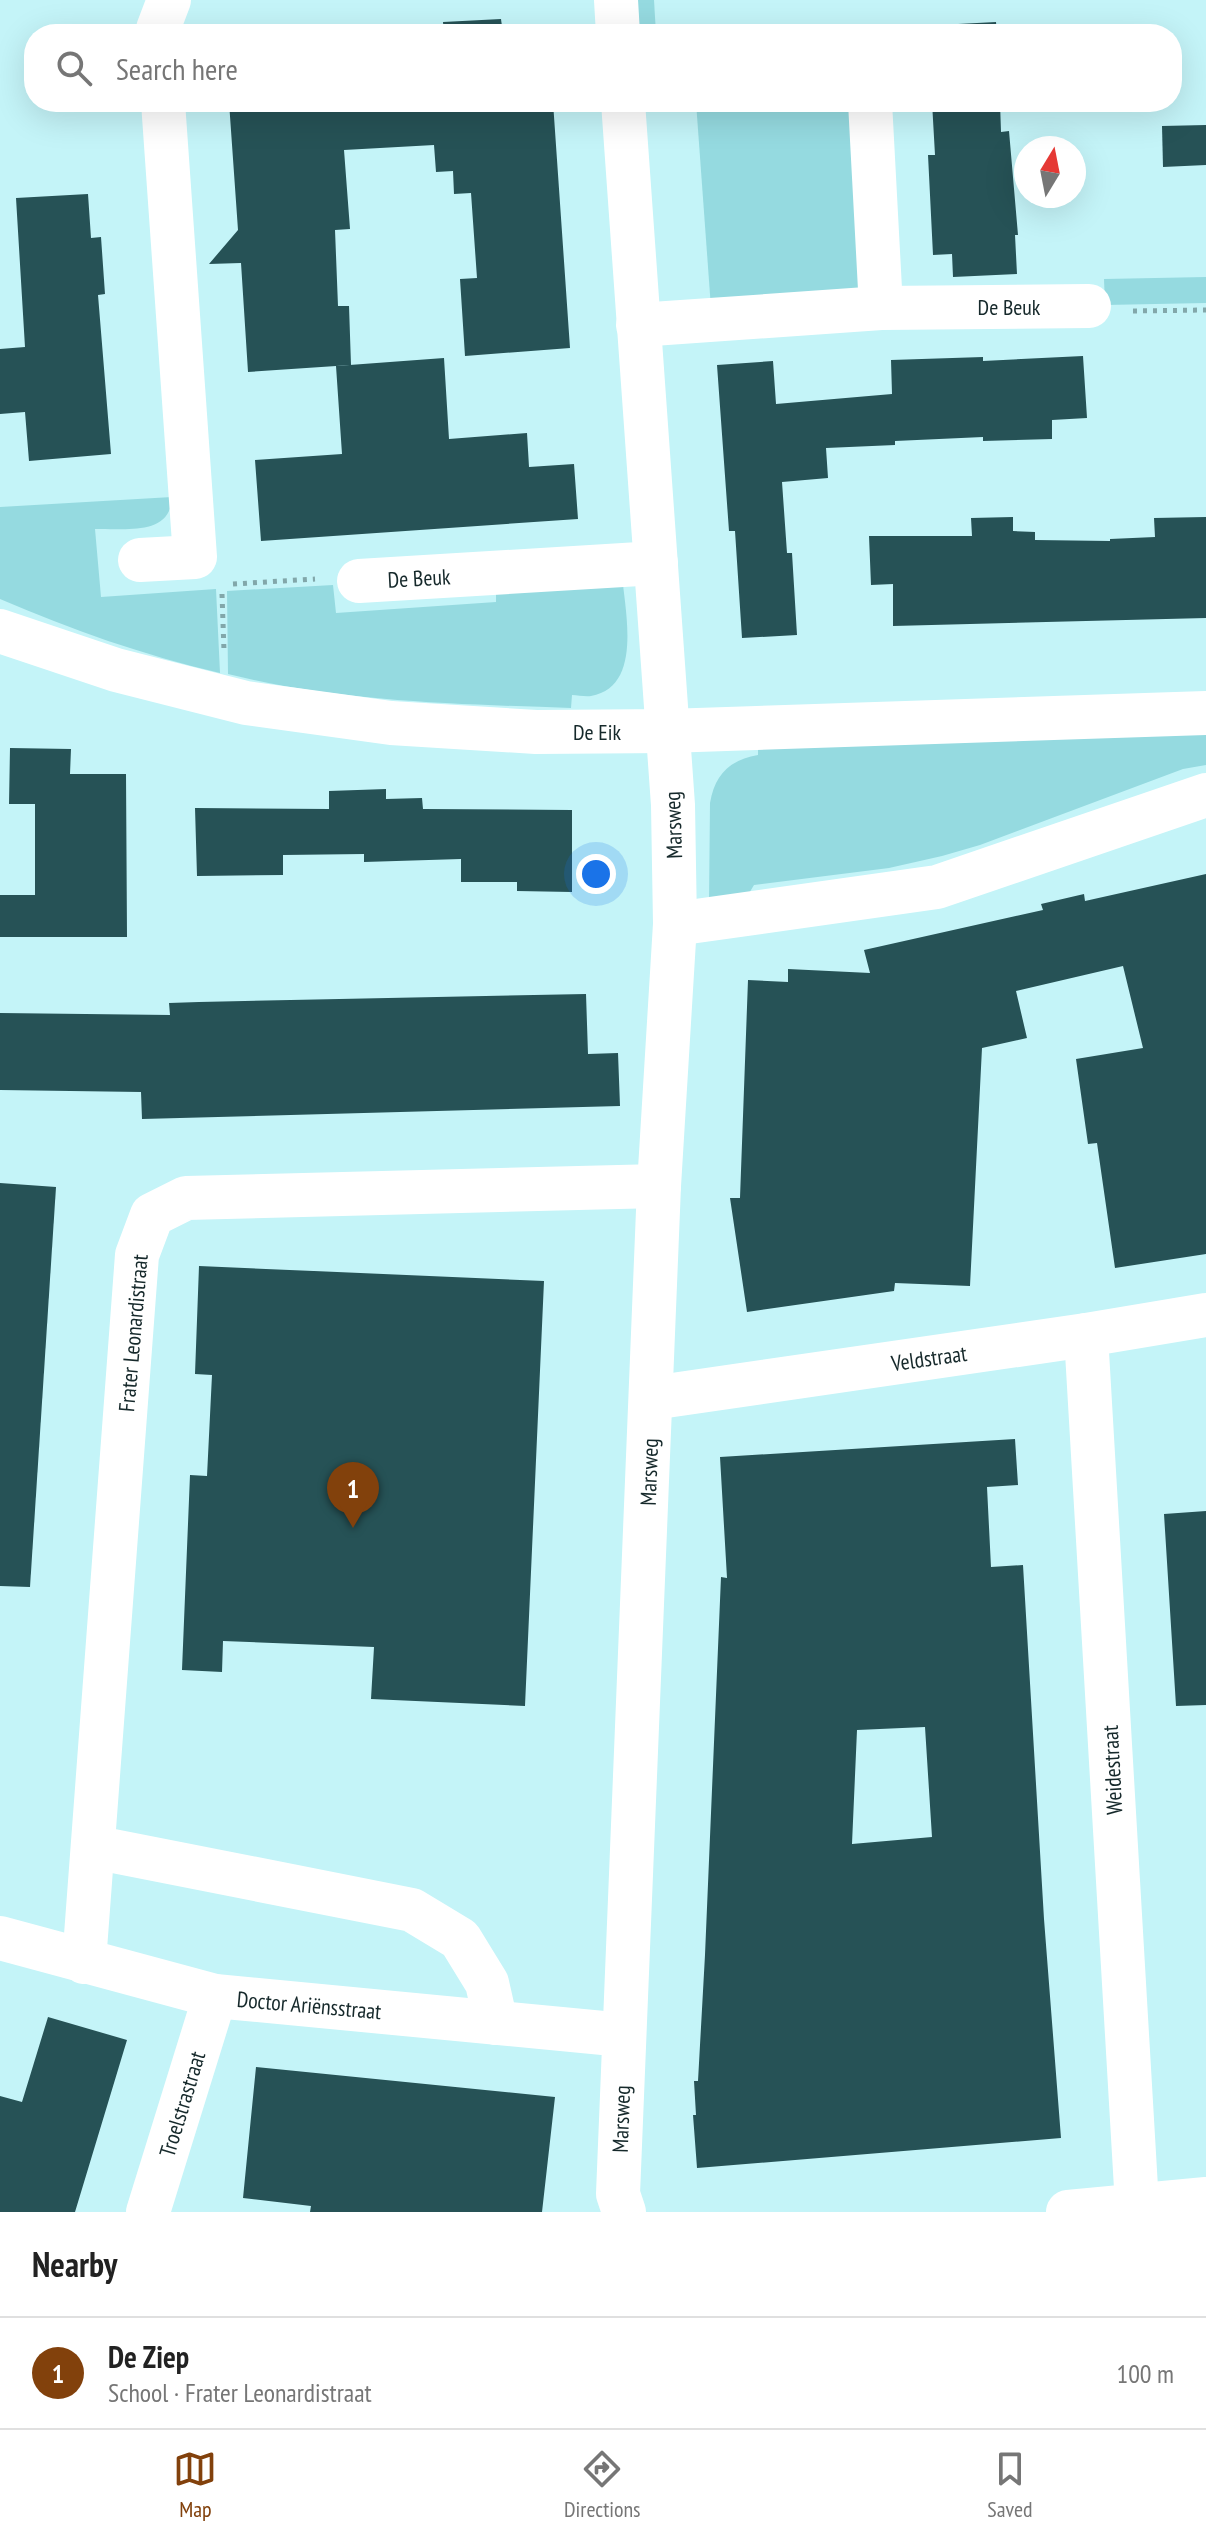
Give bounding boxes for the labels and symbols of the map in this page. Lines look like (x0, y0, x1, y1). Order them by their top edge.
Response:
north arrow (1014, 136, 1086, 208)
street label: De Beuk (978, 293, 1041, 321)
street label: De Beuk (387, 562, 452, 594)
street label: De Eik (573, 718, 621, 746)
street label: Marsweg (658, 791, 688, 859)
your location (576, 854, 616, 894)
street label: Frater Leonardistraat (112, 1253, 154, 1413)
street label: Veldstraat (888, 1339, 969, 1377)
street label: Marsweg (634, 1438, 664, 1506)
pin: 1 (327, 1462, 379, 1528)
street label: Weidestraat (1096, 1725, 1128, 1815)
street label: Doctor Ariënsstraat (236, 1985, 382, 2025)
street label: Troelstrastraat (153, 2048, 211, 2160)
street label: Marsweg (606, 2085, 636, 2153)

